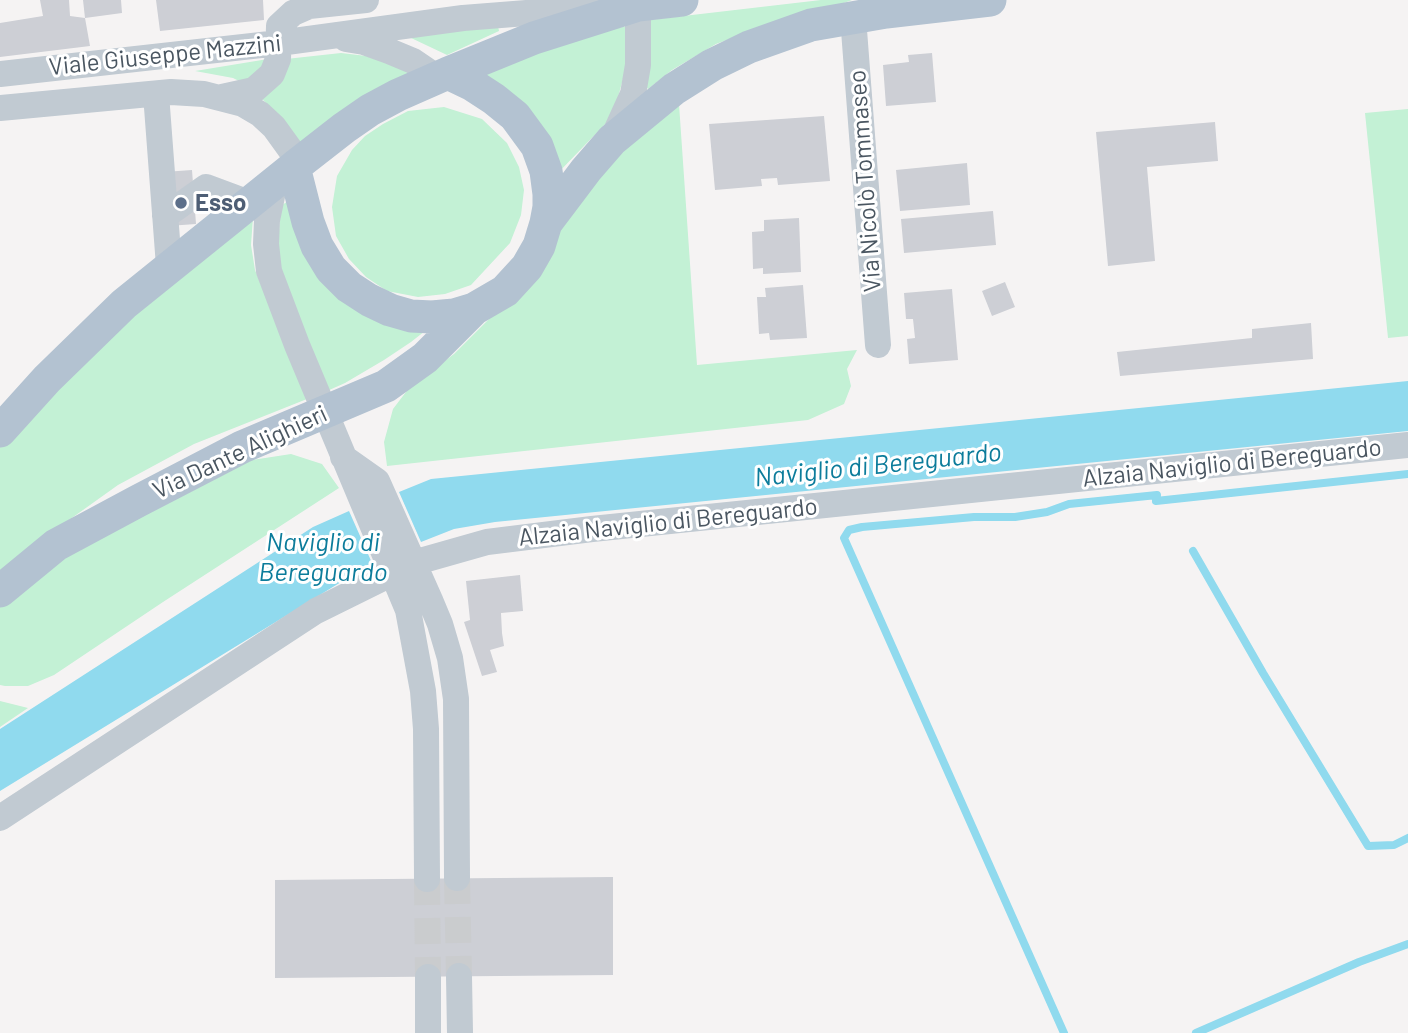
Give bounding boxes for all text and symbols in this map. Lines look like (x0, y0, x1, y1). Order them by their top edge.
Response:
street label: Viale Giuseppe Mazzini (47, 28, 283, 82)
street label: Via Nicolò Tommaseo (843, 69, 887, 293)
place label: Esso (195, 189, 246, 217)
marker: Esso (173, 195, 189, 211)
street label: Via Dante Alighieri (148, 399, 332, 505)
street label: Alzaia Naviglio di Bereguardo (1081, 433, 1383, 493)
water label: Naviglio di Bereguardo (753, 437, 1003, 493)
street label: Alzaia Naviglio di Bereguardo (517, 492, 819, 552)
water label: Naviglio di Bereguardo (258, 526, 388, 588)

